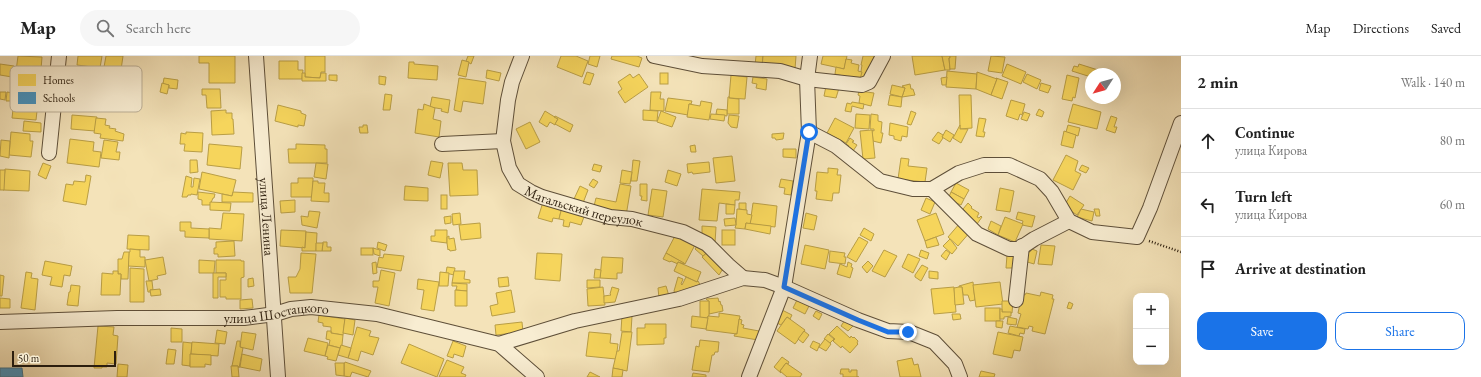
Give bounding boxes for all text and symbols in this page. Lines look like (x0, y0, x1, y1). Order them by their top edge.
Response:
search box (80, 10, 360, 46)
text: Map (20, 15, 56, 40)
icon: search (94, 17, 116, 39)
text: Search here (126, 18, 191, 37)
text: Map (1305, 19, 1331, 37)
text: Directions (1353, 19, 1409, 37)
text: Saved (1431, 19, 1461, 37)
legend (10, 66, 142, 112)
north arrow (1085, 68, 1121, 104)
text: 2 min (1197, 71, 1238, 93)
text: Homes (43, 73, 74, 87)
text: Walk · 140 m (1401, 74, 1465, 91)
text: Schools (43, 91, 76, 105)
route start (800, 123, 818, 141)
text: Continue (1235, 123, 1295, 142)
icon: ahead (1197, 130, 1219, 152)
text: 80 m (1440, 132, 1465, 149)
text: улица Кирова (1235, 142, 1307, 159)
street label: улица Ленина (255, 177, 279, 257)
street label: Магальский переулок (522, 181, 645, 231)
text: Turn left (1235, 187, 1292, 206)
icon: left (1197, 194, 1219, 216)
text: 60 m (1440, 196, 1465, 213)
text: улица Кирова (1235, 206, 1307, 223)
icon: arrive (1197, 258, 1219, 280)
text: Arrive at destination (1235, 259, 1366, 278)
map controls (1133, 293, 1169, 365)
button: + (1133, 293, 1169, 329)
street label: улица Шостацкого (224, 298, 330, 327)
button: Save (1197, 312, 1327, 350)
button: Share (1335, 312, 1465, 350)
route end (899, 323, 917, 341)
button: − (1133, 329, 1169, 365)
scale bar (12, 349, 116, 368)
text: 50 m (18, 351, 39, 365)

